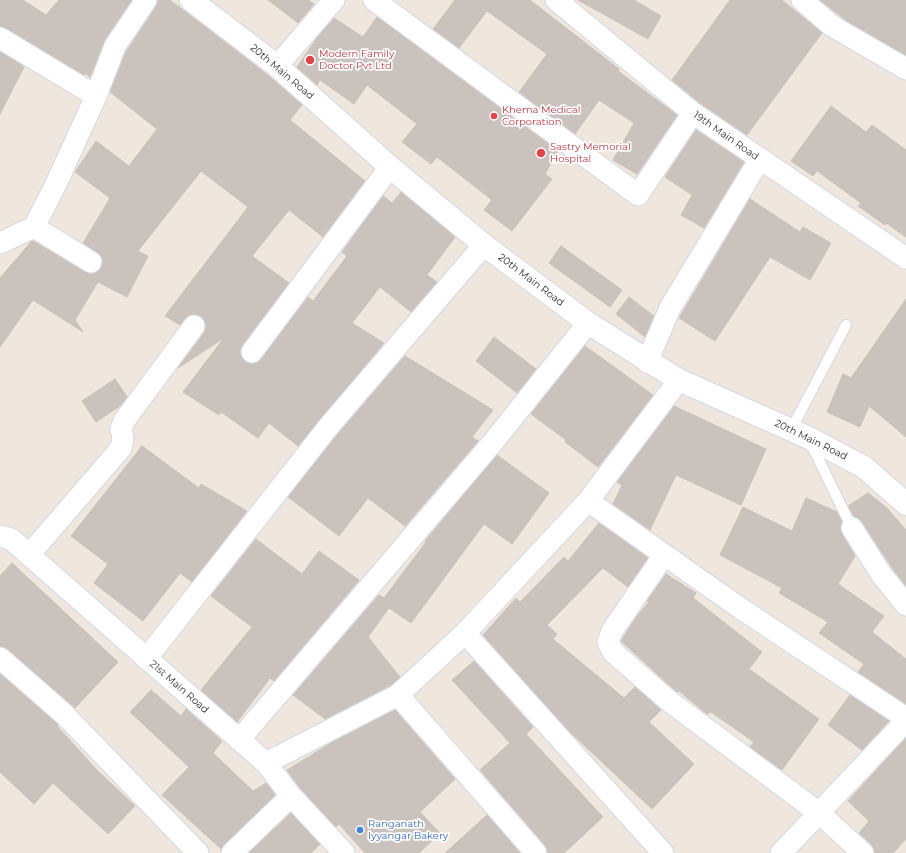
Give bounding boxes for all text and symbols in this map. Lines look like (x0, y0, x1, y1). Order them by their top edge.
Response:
street label: 20th Main Road (248, 42, 316, 102)
place label: Modern Family Doctor Pvt Ltd (319, 48, 394, 72)
marker: Modern Family Doctor Pvt Ltd (304, 54, 316, 66)
place label: Khema Medical Corporation (502, 104, 580, 128)
street label: 19th Main Road (691, 109, 761, 163)
marker: Khema Medical Corporation (489, 111, 499, 121)
place label: Sastry Memorial Hospital (550, 141, 631, 164)
marker: Sastry Memorial Hospital (535, 147, 547, 159)
street label: 20th Main Road (496, 251, 566, 309)
street label: 20th Main Road (773, 417, 849, 463)
street label: 21st Main Road (147, 658, 211, 716)
place label: Ranganath Iyyangar Bakery (368, 818, 448, 842)
marker: Ranganath Iyyangar Bakery (355, 825, 365, 835)

